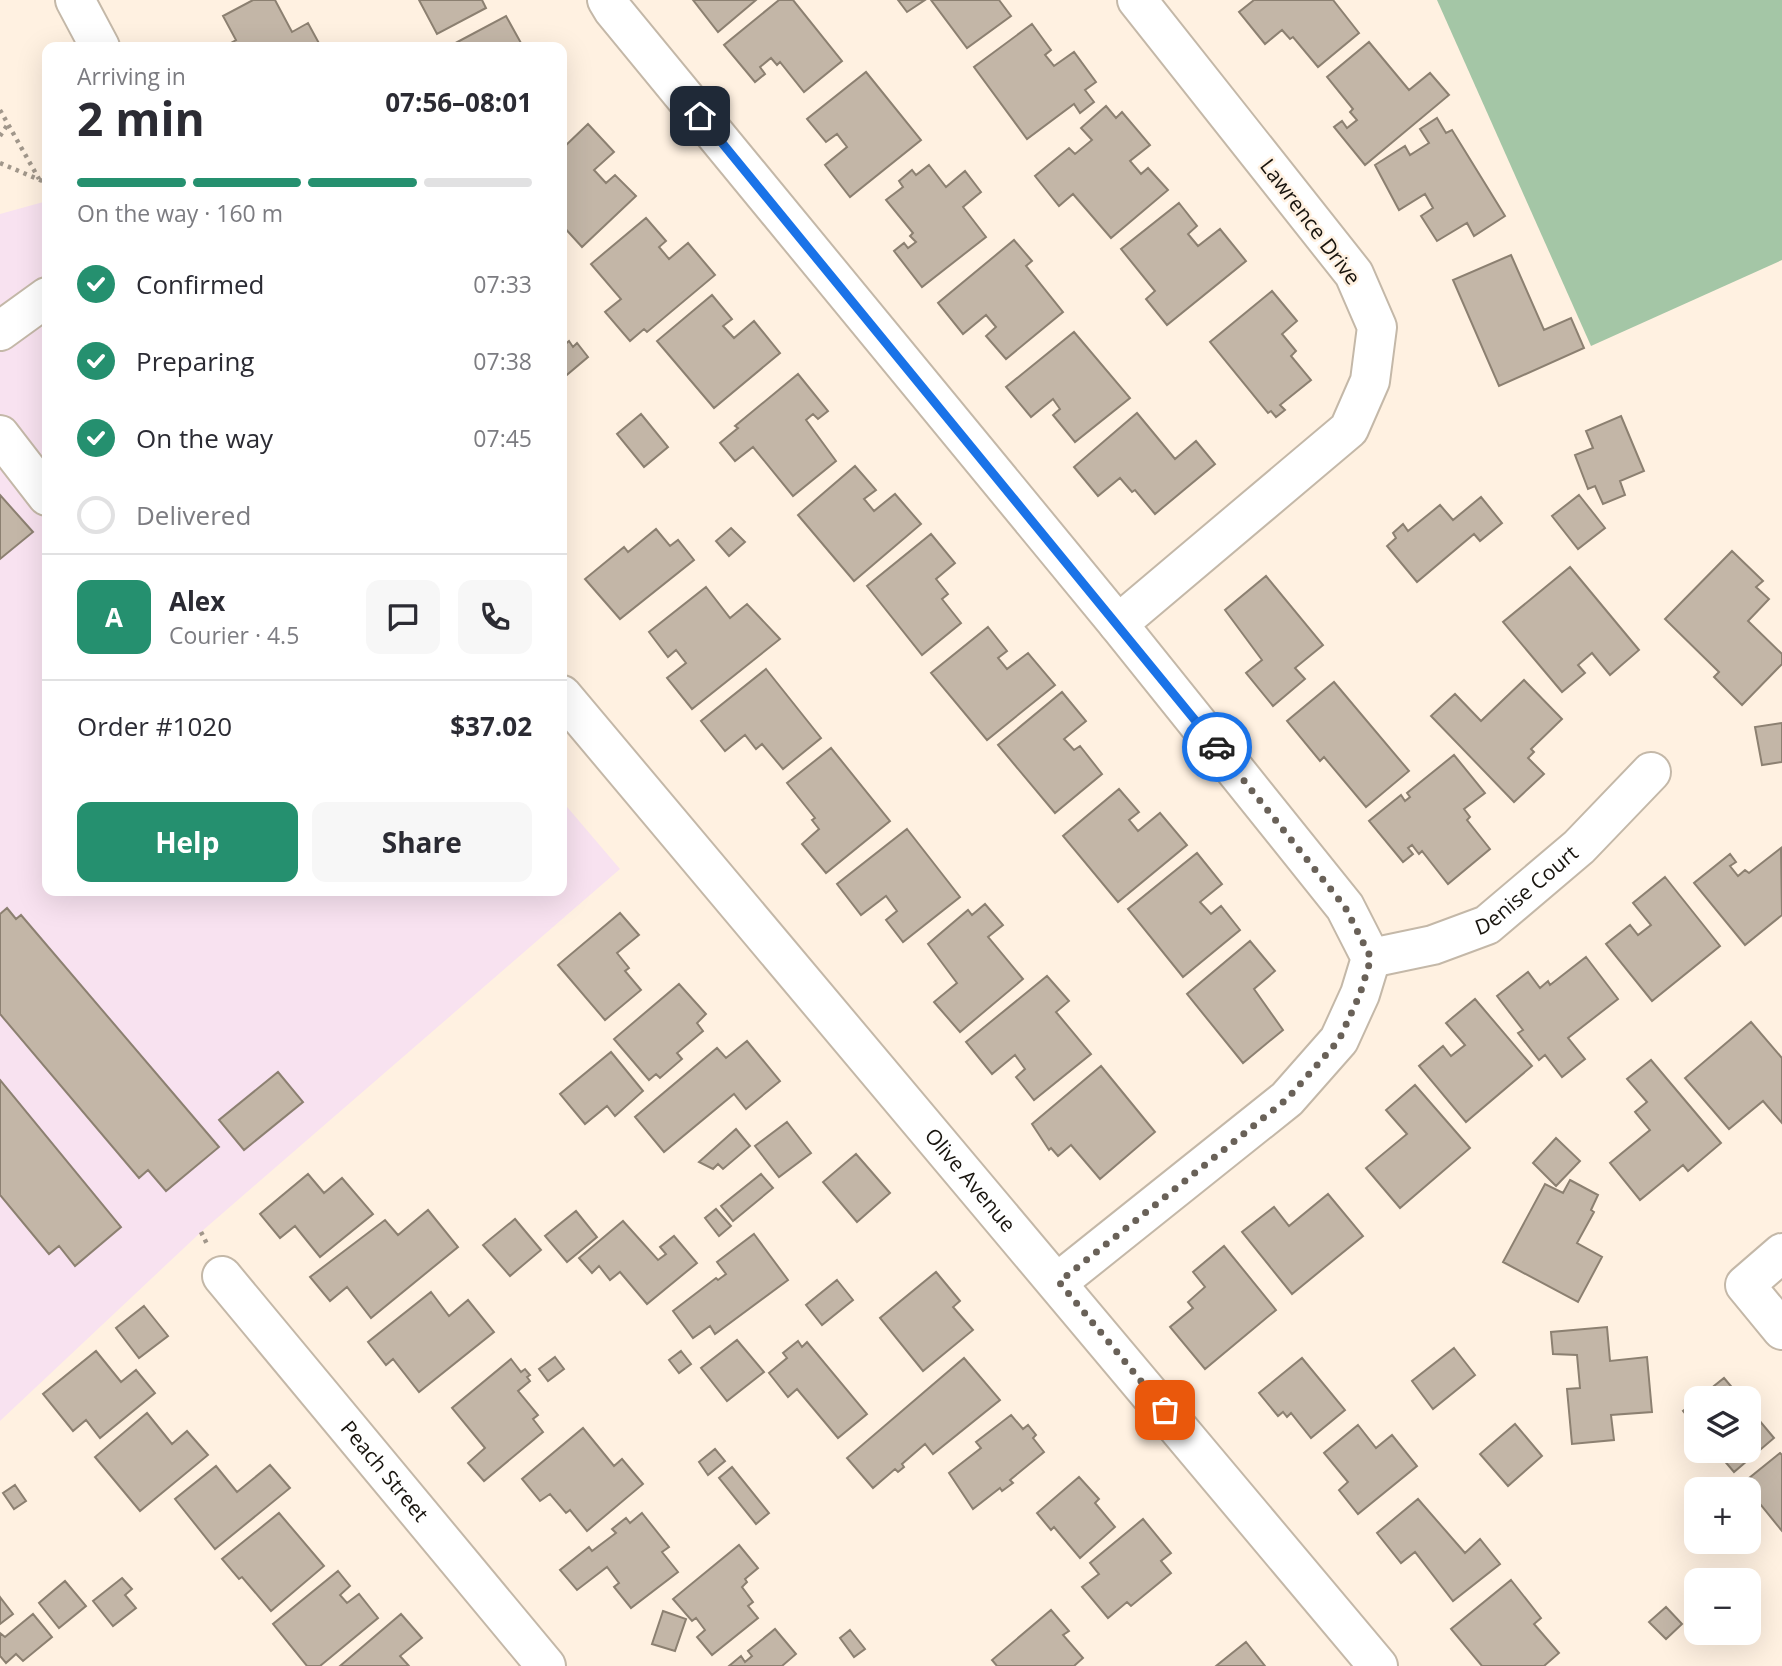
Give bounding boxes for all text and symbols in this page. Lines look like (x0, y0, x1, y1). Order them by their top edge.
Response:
text: Arriving in (77, 60, 186, 92)
text: 07:56–08:01 (385, 84, 532, 120)
pin (670, 86, 730, 146)
text: 2 min (77, 87, 205, 149)
icon: home (681, 97, 719, 135)
street label: Lawrence Drive (1254, 153, 1367, 290)
text: On the way · 160 m (77, 197, 283, 229)
icon: check (77, 265, 115, 303)
text: Confirmed (136, 266, 264, 302)
text: 07:33 (473, 268, 532, 300)
icon: check (77, 342, 115, 380)
text: Preparing (136, 343, 254, 379)
text: 07:38 (473, 345, 532, 377)
icon: check (77, 419, 115, 457)
text: On the way (136, 420, 273, 456)
text: 07:45 (473, 422, 532, 454)
text: Delivered (136, 497, 251, 533)
button: chat (366, 580, 440, 654)
button: phone (458, 580, 532, 654)
text: Alex (169, 583, 225, 619)
text: A (105, 599, 123, 635)
text: Courier · 4.5 (169, 619, 299, 651)
text: Order #1020 (77, 708, 232, 744)
text: $37.02 (450, 708, 532, 744)
courier (1182, 712, 1252, 782)
icon: car (1198, 728, 1236, 766)
button: Help (77, 802, 298, 882)
button: Share (312, 802, 532, 882)
street label: Denise Court (1471, 839, 1584, 941)
street label: Olive Avenue (919, 1122, 1023, 1238)
pin (1135, 1380, 1195, 1440)
map controls (1684, 1386, 1761, 1645)
button: layers (1684, 1386, 1761, 1463)
icon: bag (1146, 1391, 1184, 1429)
street label: Peach Street (335, 1414, 435, 1527)
button: + (1684, 1477, 1761, 1554)
button: − (1684, 1568, 1761, 1645)

